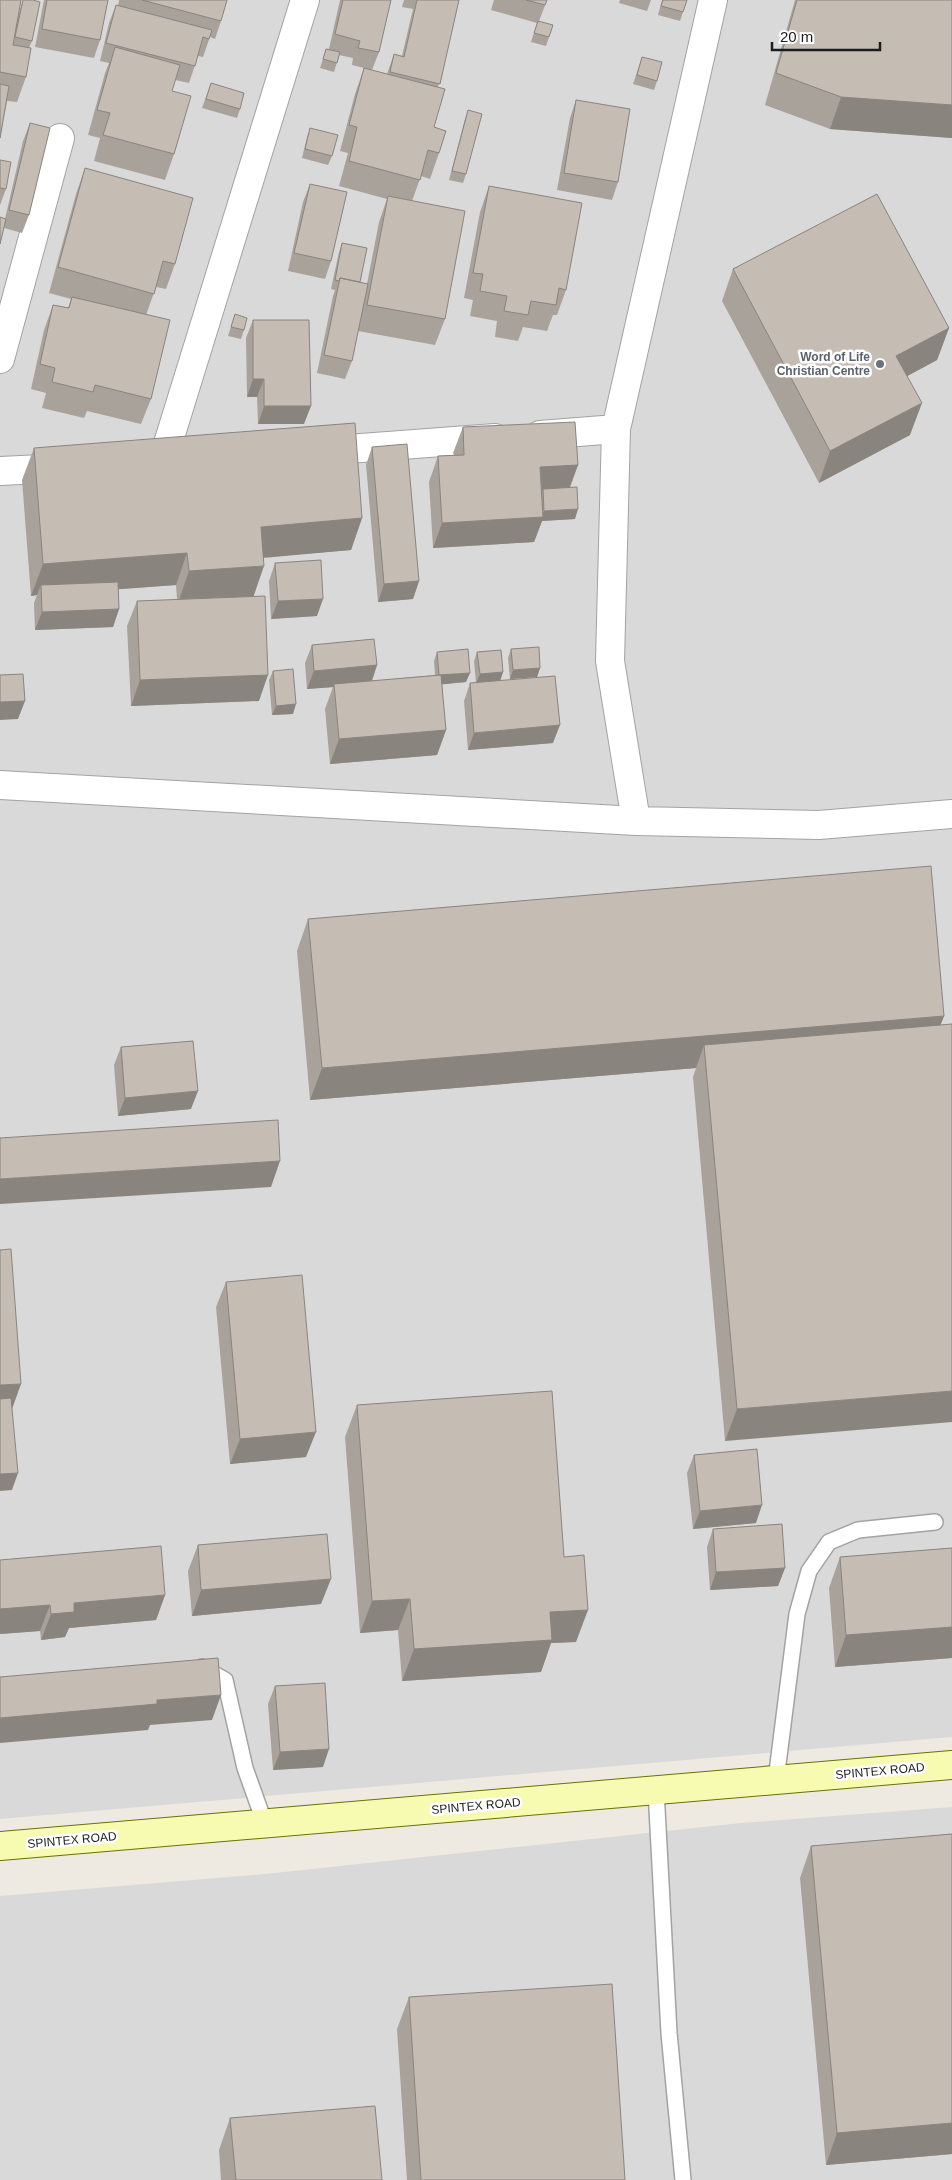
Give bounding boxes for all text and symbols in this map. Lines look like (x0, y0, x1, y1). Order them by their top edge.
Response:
scale bar (772, 20, 880, 52)
text: 20 m (780, 28, 813, 45)
place label: Word of Life Christian Centre (777, 350, 870, 378)
marker: Word of Life Christian Centre (874, 358, 886, 370)
street label: SPINTEX ROAD (835, 1760, 925, 1782)
street label: SPINTEX ROAD (431, 1795, 521, 1817)
street label: SPINTEX ROAD (27, 1829, 117, 1851)

